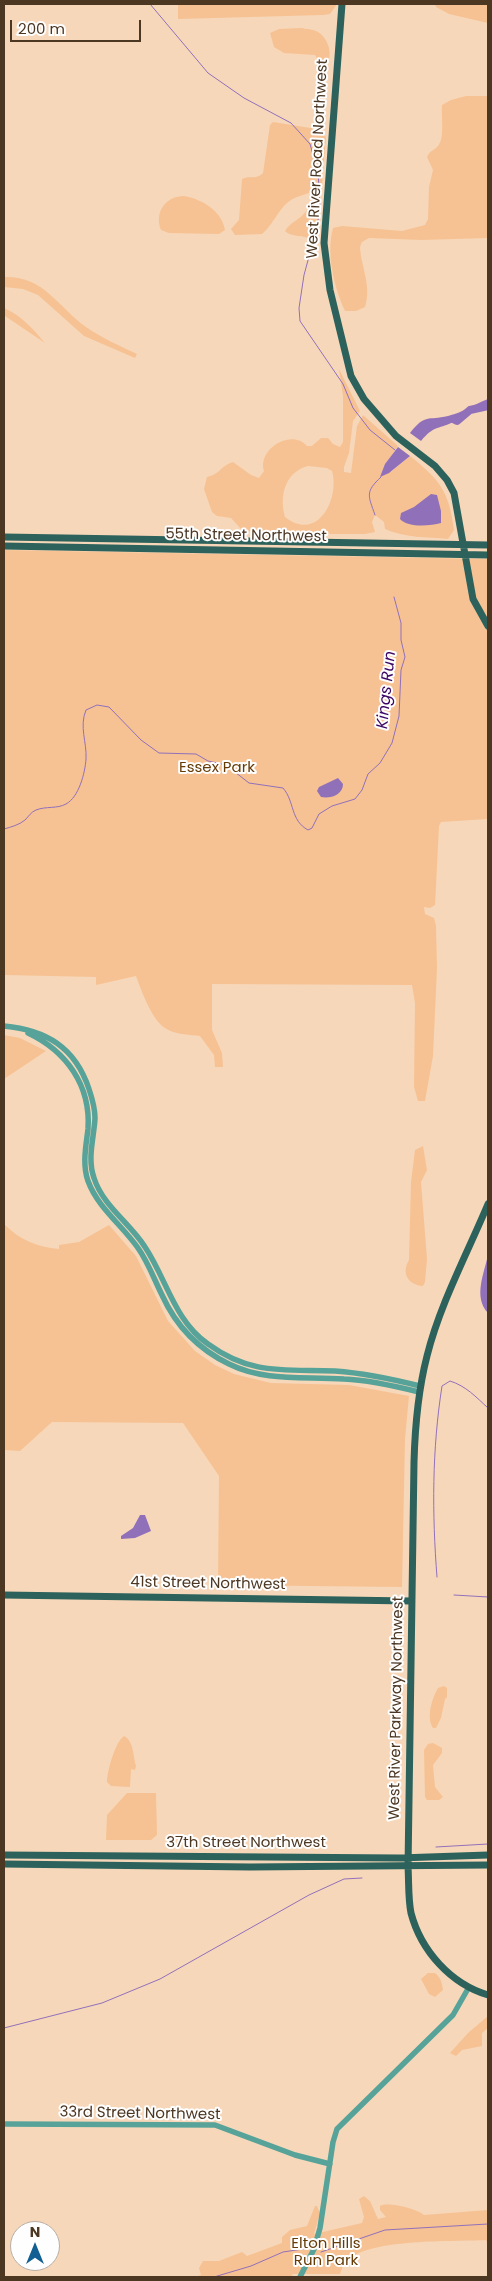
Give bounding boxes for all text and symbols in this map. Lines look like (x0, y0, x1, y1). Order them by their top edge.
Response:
scale bar (12, 10, 144, 42)
text: 200 m (18, 18, 65, 39)
street label: West River Road Northwest (304, 59, 332, 259)
street label: 55th Street Northwest (165, 526, 327, 546)
water label: Kings Run (373, 650, 401, 730)
park label: Essex Park (179, 759, 255, 777)
street label: 41st Street Northwest (130, 1574, 286, 1594)
street label: West River Parkway Northwest (386, 1596, 408, 1820)
street label: 37th Street Northwest (166, 1834, 326, 1852)
street label: 33rd Street Northwest (59, 2104, 221, 2124)
north arrow (10, 2221, 60, 2271)
text: N (30, 2222, 40, 2242)
park label: Elton Hills Run Park (291, 2235, 361, 2270)

